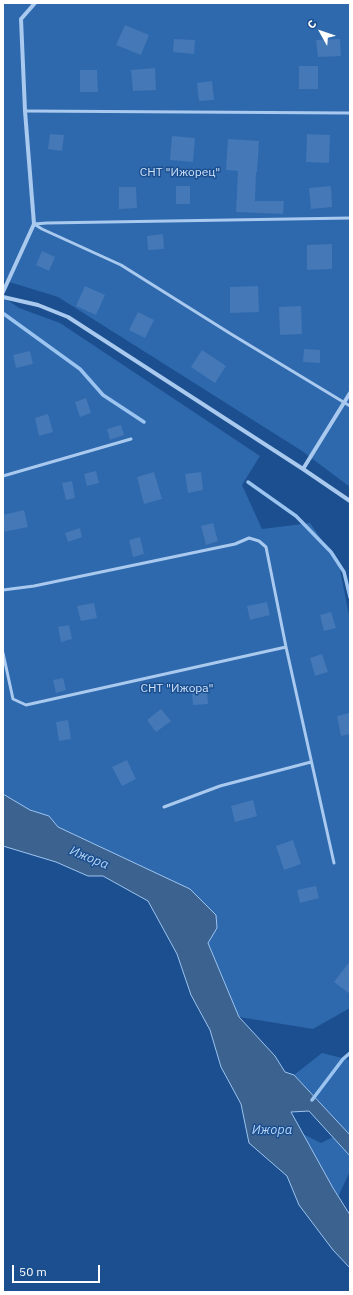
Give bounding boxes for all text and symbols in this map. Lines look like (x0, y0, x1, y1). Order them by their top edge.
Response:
north arrow (301, 12, 341, 52)
text: С (304, 17, 319, 32)
park label: СНТ "Ижорец" (140, 166, 220, 180)
park label: СНТ "Ижора" (140, 682, 214, 696)
water label: Ижора (67, 843, 111, 873)
water label: Ижора (252, 1122, 292, 1138)
scale bar (14, 1257, 102, 1283)
text: 50 m (19, 1264, 47, 1279)

